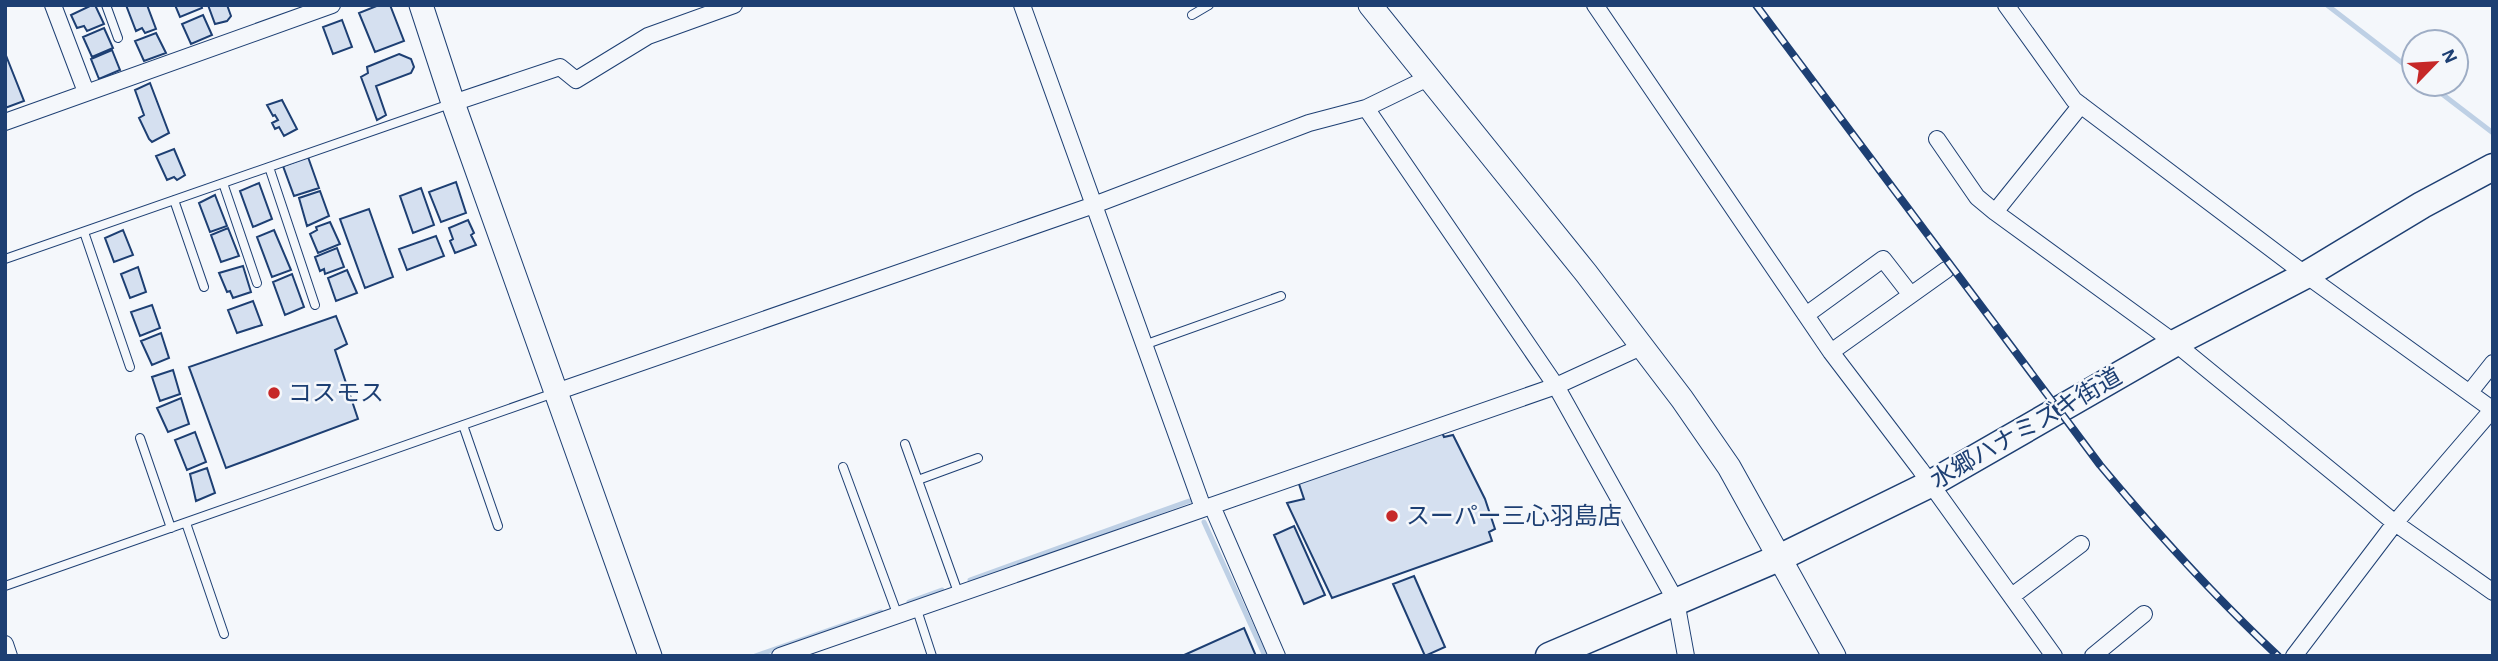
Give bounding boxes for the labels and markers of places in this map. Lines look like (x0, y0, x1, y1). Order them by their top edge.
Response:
place label: コスモス (288, 382, 384, 406)
marker: コスモス (266, 385, 282, 401)
place label: スーパー三心羽島店 (1406, 503, 1622, 529)
marker: スーパー三心羽島店 (1384, 508, 1400, 524)

